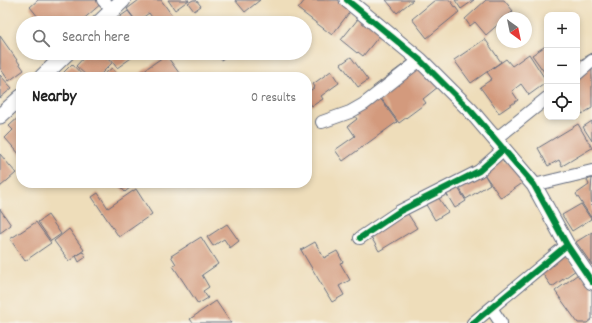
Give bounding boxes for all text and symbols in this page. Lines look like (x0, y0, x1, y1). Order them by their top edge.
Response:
north arrow (496, 12, 532, 48)
map controls (544, 12, 580, 120)
button: + (544, 12, 580, 48)
search box (16, 16, 312, 60)
icon: search (30, 27, 52, 49)
text: Search here (62, 27, 130, 49)
button: − (544, 48, 580, 84)
button: locate (544, 84, 580, 120)
text: Nearby (32, 86, 76, 110)
text: 0 results (251, 89, 296, 108)

